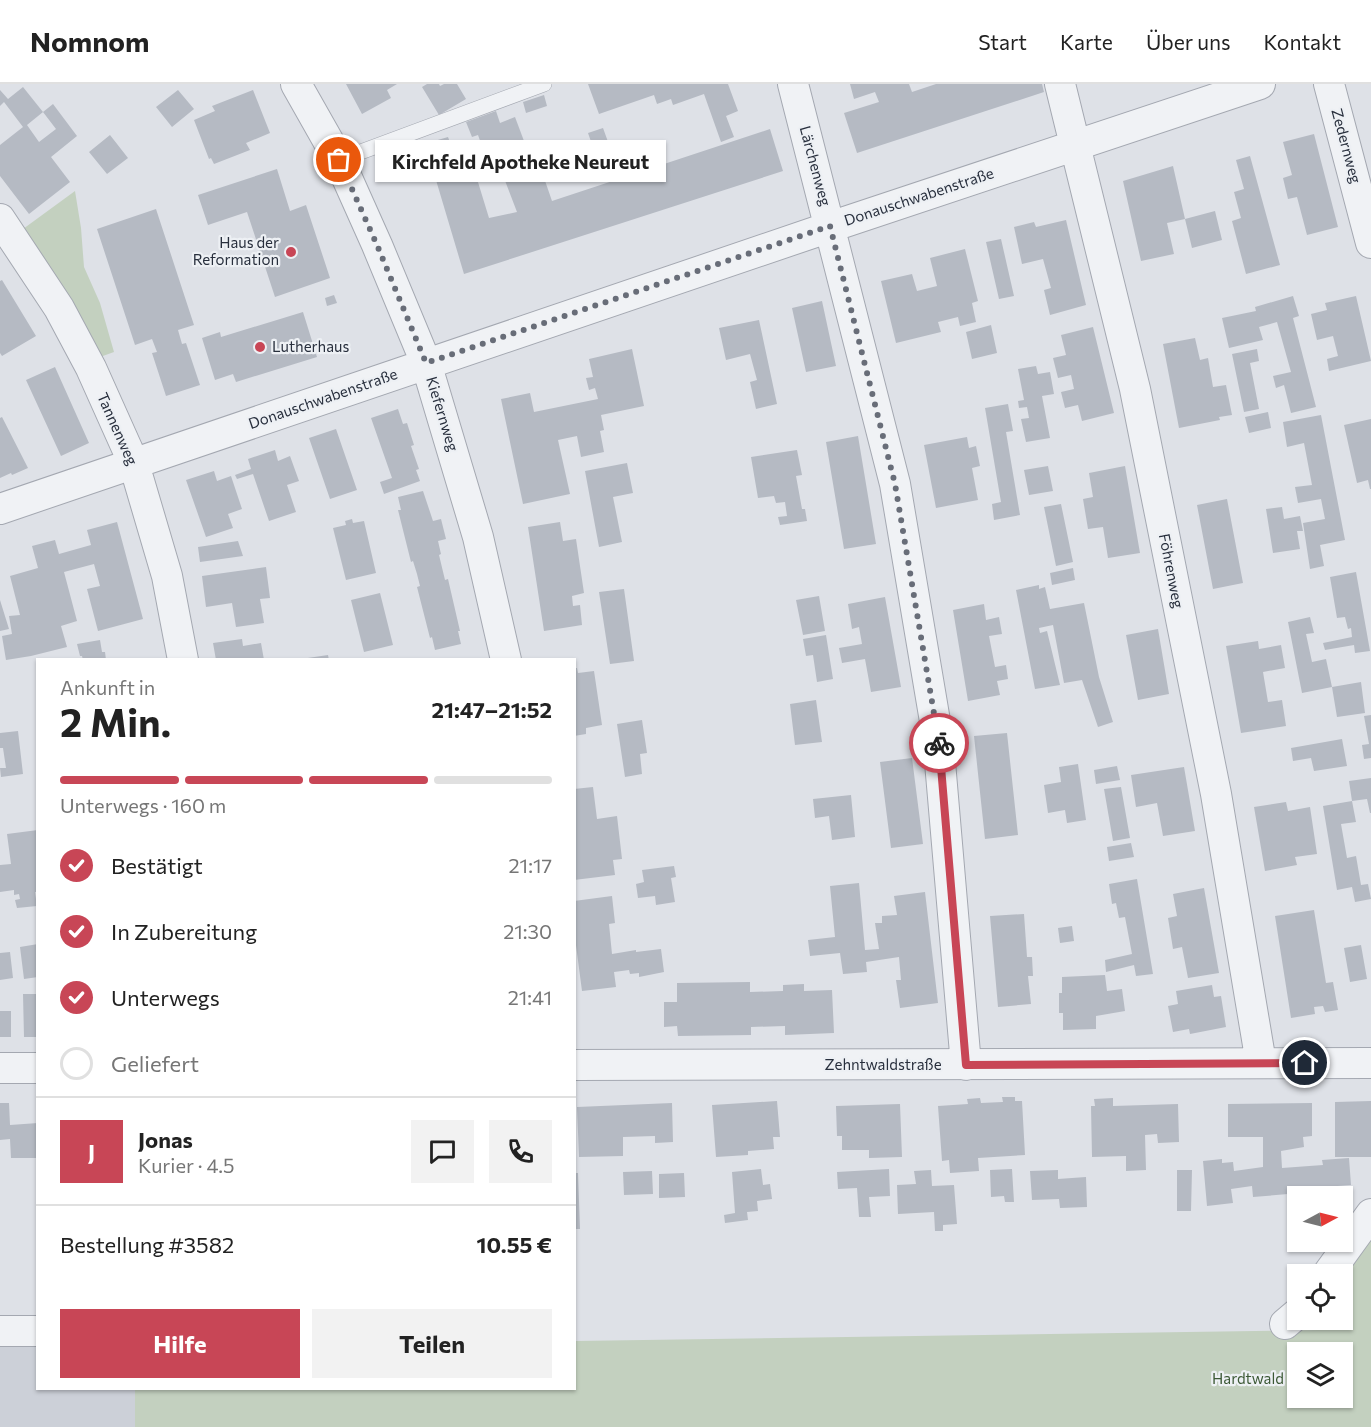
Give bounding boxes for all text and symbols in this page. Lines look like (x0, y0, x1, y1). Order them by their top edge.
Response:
text: Nomnom (30, 24, 150, 58)
text: Start (978, 29, 1027, 54)
text: Karte (1060, 29, 1113, 54)
text: Über uns (1146, 29, 1230, 54)
text: Kontakt (1263, 29, 1341, 54)
street label: Zedernweg (1328, 106, 1366, 185)
street label: Lärchenweg (797, 124, 835, 208)
pin (313, 134, 364, 185)
callout: Kirchfeld Apotheke Neureut (375, 139, 666, 181)
icon: bag (322, 143, 355, 176)
text: Kirchfeld Apotheke Neureut (392, 149, 649, 173)
street label: Donauschwabenstraße (842, 163, 996, 229)
place label: Haus der Reformation (193, 233, 279, 268)
marker: Haus der Reformation (284, 245, 298, 259)
place label: Lutherhaus (272, 337, 349, 355)
marker: Lutherhaus (253, 340, 267, 354)
street label: Donauschwabenstraße (246, 364, 400, 432)
street label: Kiefernweg (423, 374, 463, 453)
street label: Tannenweg (94, 390, 142, 468)
street label: Föhrenweg (1156, 532, 1188, 610)
text: Ankunft in (60, 675, 155, 699)
text: 21:47–21:52 (431, 696, 552, 723)
text: 2 Min. (60, 697, 171, 745)
courier (909, 713, 969, 773)
icon: bike (923, 727, 956, 760)
text: Unterwegs · 160 m (60, 793, 226, 817)
icon: check (60, 849, 93, 882)
text: Bestätigt (111, 852, 203, 879)
text: 21:17 (509, 853, 552, 877)
icon: check (60, 915, 93, 948)
text: In Zubereitung (111, 918, 257, 945)
text: 21:30 (503, 919, 552, 943)
icon: check (60, 981, 93, 1014)
text: Unterwegs (111, 984, 220, 1011)
text: 21:41 (508, 985, 552, 1009)
pin (1279, 1037, 1330, 1088)
icon: home (1288, 1046, 1321, 1079)
text: Geliefert (111, 1050, 199, 1077)
street label: Zehntwaldstraße (824, 1055, 942, 1073)
button: chat (411, 1120, 474, 1183)
button: phone (489, 1120, 552, 1183)
text: Jonas (138, 1126, 193, 1153)
text: J (88, 1138, 95, 1165)
text: Kurier · 4.5 (138, 1153, 234, 1177)
north arrow (1287, 1186, 1353, 1252)
map controls (1287, 1186, 1353, 1408)
text: Bestellung #3582 (60, 1231, 234, 1258)
text: 10.55 € (477, 1231, 552, 1258)
button: locate (1287, 1264, 1353, 1330)
button: Hilfe (60, 1309, 300, 1378)
button: Teilen (312, 1309, 552, 1378)
button: layers (1287, 1342, 1353, 1408)
park label: Hardtwald (1212, 1369, 1284, 1387)

